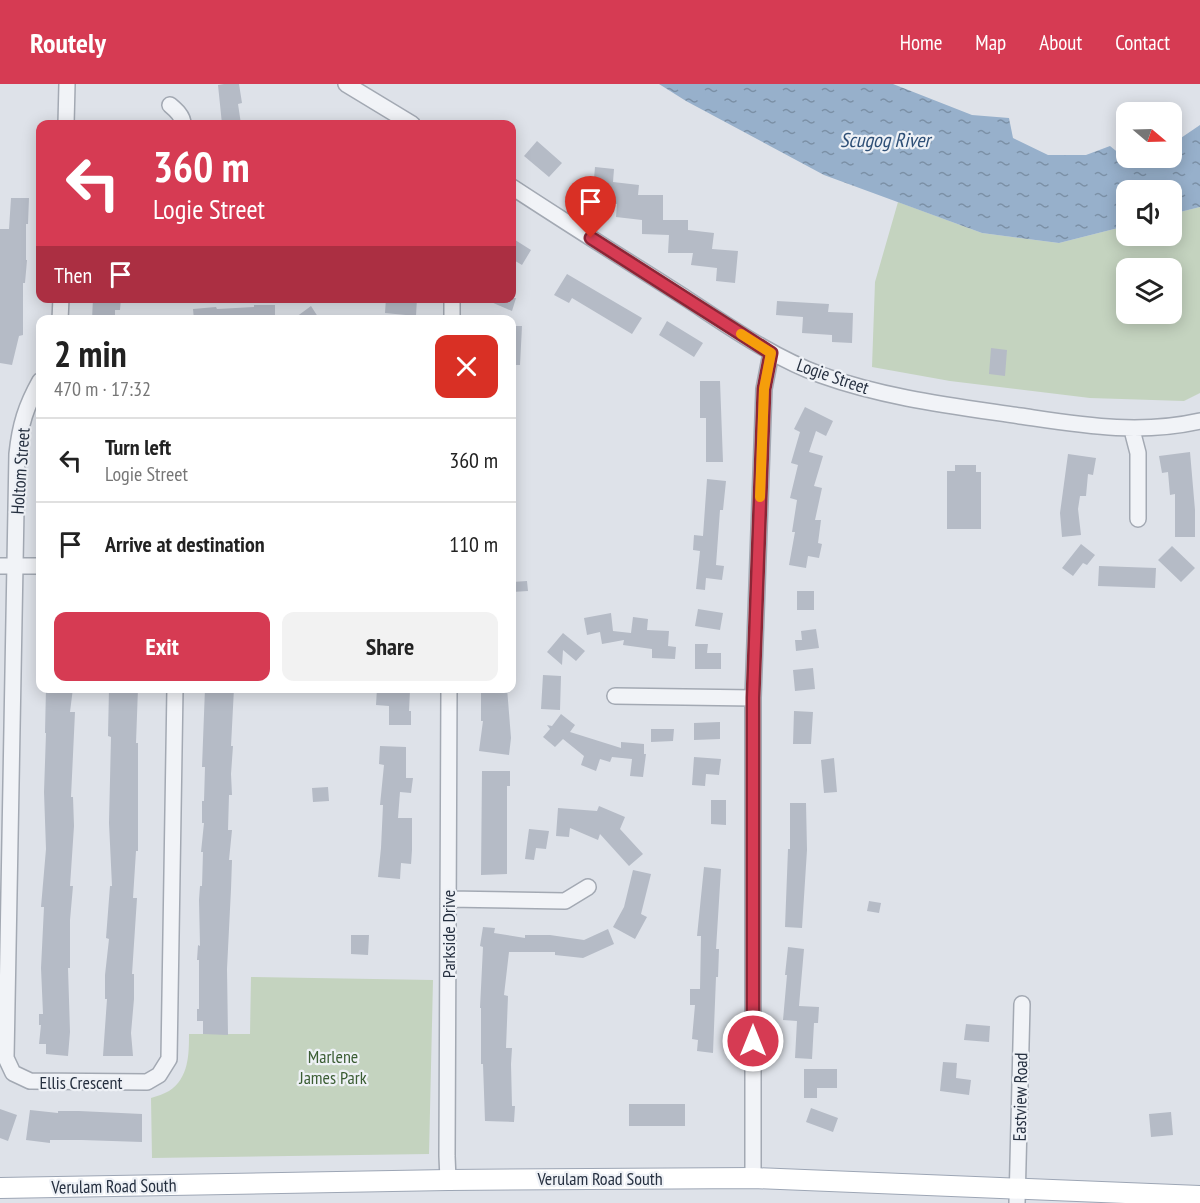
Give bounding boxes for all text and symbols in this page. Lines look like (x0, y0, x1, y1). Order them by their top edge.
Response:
text: Routely (30, 24, 106, 61)
text: Home (900, 29, 942, 56)
text: Map (975, 29, 1006, 56)
text: About (1039, 29, 1082, 56)
text: Contact (1115, 29, 1170, 56)
north arrow (1116, 102, 1182, 168)
map controls (1116, 102, 1182, 324)
water label: Scugog River (840, 127, 932, 153)
text: 360 m (153, 139, 250, 194)
icon: left (54, 144, 132, 222)
pin (565, 176, 616, 238)
button: sound (1116, 180, 1182, 246)
icon: arrive (574, 185, 607, 218)
text: Logie Street (153, 192, 265, 226)
icon: arrive (104, 258, 137, 291)
button: layers (1116, 258, 1182, 324)
text: Then (54, 261, 92, 289)
text: 2 min (54, 330, 127, 377)
button: close (435, 335, 498, 398)
street label: Logie Street (794, 353, 872, 399)
text: 470 m · 17:32 (54, 376, 151, 402)
street label: Holtom Street (5, 427, 35, 515)
text: Turn left (105, 433, 171, 461)
icon: left (54, 444, 87, 477)
text: 360 m (449, 446, 498, 474)
text: Logie Street (105, 461, 188, 487)
icon: arrive (54, 528, 87, 561)
text: Arrive at destination (105, 530, 265, 558)
text: 110 m (449, 530, 498, 558)
button: Exit (54, 612, 270, 681)
button: Share (282, 612, 498, 681)
street label: Parkside Drive (437, 890, 460, 978)
position arrow (721, 1009, 785, 1073)
park label: Marlene James Park (298, 1045, 367, 1089)
street label: Eastview Road (1008, 1052, 1032, 1142)
street label: Ellis Crescent (40, 1071, 122, 1094)
street label: Verulam Road South (536, 1167, 663, 1190)
street label: Verulam Road South (50, 1173, 177, 1199)

